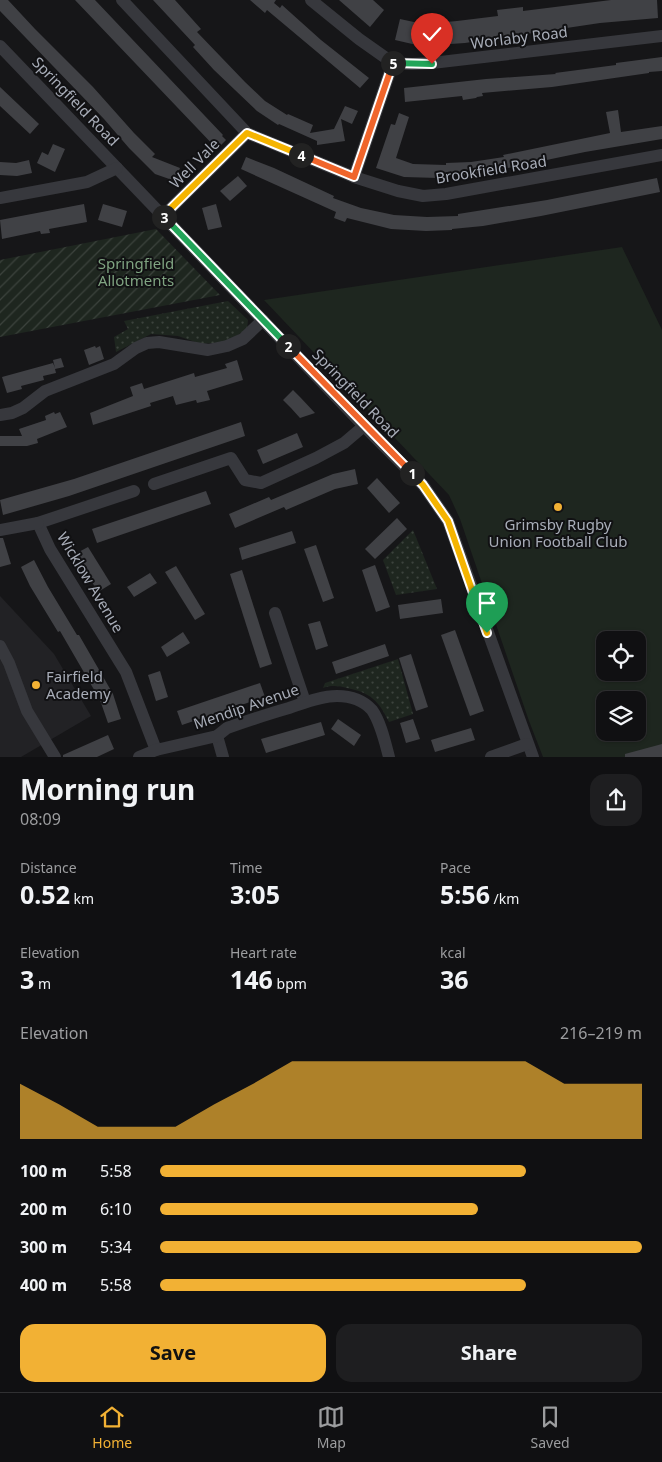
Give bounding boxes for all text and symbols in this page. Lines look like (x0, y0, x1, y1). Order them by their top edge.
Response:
pin (411, 13, 453, 64)
icon: check (418, 20, 446, 48)
street label: Worlaby Road (469, 21, 569, 53)
pin: 5 (380, 50, 406, 76)
street label: Springfield Road (28, 52, 124, 150)
text: 5 (389, 54, 398, 73)
street label: Well Vale (165, 134, 223, 192)
pin: 4 (288, 142, 314, 168)
text: 4 (297, 146, 306, 165)
street label: Brookfield Road (434, 150, 548, 188)
pin: 3 (152, 204, 176, 230)
text: 3 (160, 208, 169, 227)
park label: Springfield Allotments (98, 253, 174, 290)
pin: 2 (276, 334, 300, 358)
text: 2 (284, 337, 293, 356)
street label: Springfield Road (308, 344, 404, 442)
pin: 1 (400, 460, 424, 486)
text: 1 (408, 464, 417, 483)
marker: Grimsby Rugby Union Football Club (552, 501, 564, 513)
place label: Grimsby Rugby Union Football Club (489, 514, 627, 551)
street label: Wicklow Avenue (53, 528, 129, 636)
pin (466, 582, 508, 633)
icon: arrive (473, 589, 501, 617)
map controls (596, 631, 646, 741)
button: locate (596, 631, 646, 681)
place label: Fairfield Academy (46, 666, 111, 703)
marker: Fairfield Academy (30, 679, 42, 691)
street label: Mendip Avenue (191, 679, 301, 733)
button: layers (596, 691, 646, 741)
text: Morning run (20, 770, 195, 808)
button: share (590, 774, 642, 826)
text: 08:09 (20, 808, 61, 830)
text: Distance (20, 858, 77, 877)
text: Time (230, 858, 262, 877)
text: Pace (440, 858, 471, 877)
text: 0.52 (20, 877, 70, 911)
text: 3:05 (230, 877, 280, 911)
text: 5:56 (440, 877, 490, 911)
text: km (70, 889, 94, 908)
text: /km (490, 889, 519, 908)
text: Elevation (20, 943, 80, 962)
text: Heart rate (230, 943, 297, 962)
text: kcal (440, 943, 466, 962)
text: 3 (20, 962, 34, 996)
text: 146 (230, 962, 273, 996)
text: 36 (440, 962, 469, 996)
text: m (34, 974, 51, 993)
text: bpm (273, 974, 307, 993)
text: Elevation (20, 1022, 88, 1044)
text: 216–219 m (560, 1022, 642, 1044)
text: 100 m (20, 1160, 67, 1182)
text: 5:58 (100, 1160, 132, 1182)
text: 200 m (20, 1198, 67, 1220)
text: 6:10 (100, 1198, 132, 1220)
text: 300 m (20, 1236, 67, 1258)
text: 5:34 (100, 1236, 132, 1258)
text: 400 m (20, 1274, 67, 1296)
text: 5:58 (100, 1274, 132, 1296)
button: Save (20, 1324, 326, 1382)
button: Share (336, 1324, 642, 1382)
tab: Home (92, 1403, 132, 1452)
tab: Map (317, 1403, 346, 1452)
tab: Saved (531, 1403, 570, 1452)

